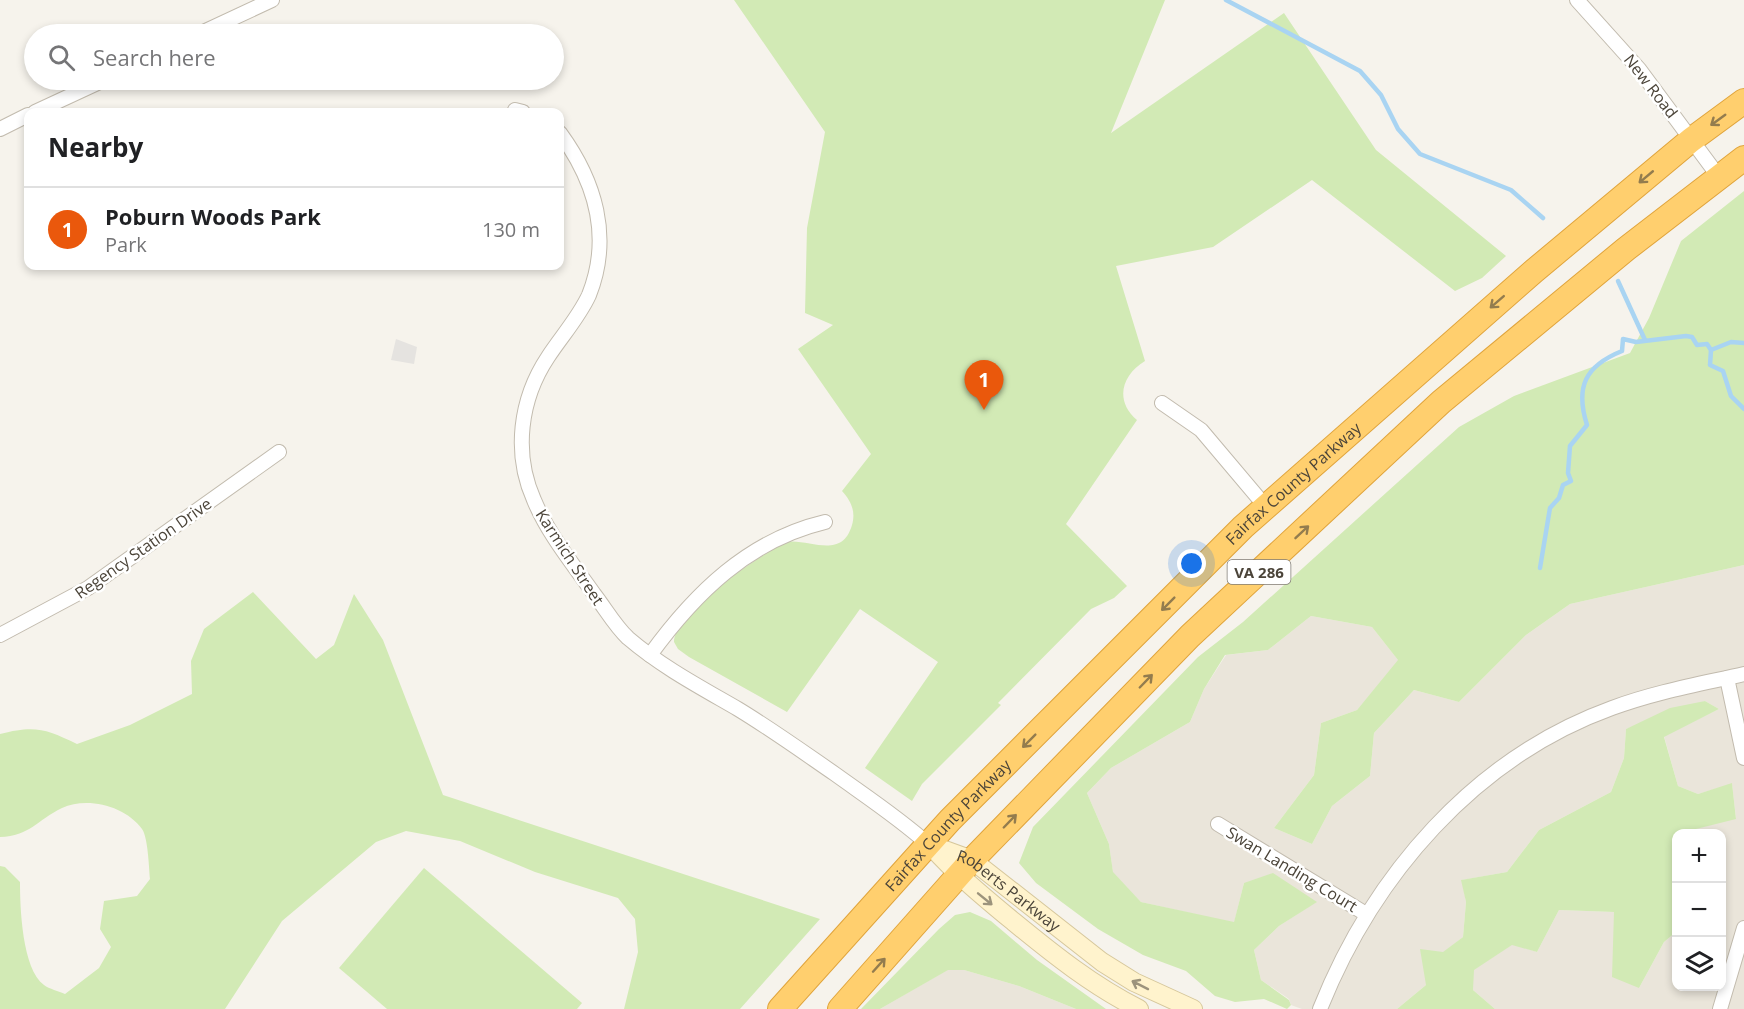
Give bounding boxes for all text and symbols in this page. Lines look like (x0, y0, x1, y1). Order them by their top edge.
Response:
search box (24, 24, 564, 90)
icon: search (45, 41, 78, 74)
text: Search here (93, 42, 216, 72)
street label: New Road (1619, 49, 1683, 123)
one-way arrow (1710, 114, 1726, 127)
text: Nearby (48, 129, 143, 165)
one-way arrow (1639, 170, 1655, 183)
text: Poburn Woods Park (105, 201, 321, 231)
text: 1 (62, 216, 73, 243)
text: 130 m (482, 216, 540, 243)
text: Park (105, 231, 147, 258)
one-way arrow (1490, 295, 1505, 309)
pin: 1 (964, 360, 1004, 410)
street label: Fairfax County Parkway (1220, 417, 1366, 550)
street label: Regency Station Drive (70, 493, 216, 603)
street label: Karmich Street (531, 505, 609, 610)
one-way arrow (1294, 525, 1309, 539)
your location (1177, 549, 1206, 578)
road number: VA 286 (1228, 560, 1290, 584)
one-way arrow (1160, 597, 1175, 611)
one-way arrow (1139, 674, 1153, 689)
one-way arrow (1022, 734, 1036, 749)
street label: Fairfax County Parkway (880, 753, 1017, 896)
one-way arrow (1003, 814, 1017, 829)
street label: Swan Landing Court (1222, 821, 1362, 917)
map controls (1672, 829, 1726, 991)
button: + (1672, 829, 1726, 883)
street label: Roberts Parkway (954, 844, 1066, 937)
button: − (1672, 883, 1726, 937)
one-way arrow (977, 892, 993, 905)
button: layers (1672, 937, 1726, 991)
one-way arrow (872, 958, 886, 973)
one-way arrow (1132, 979, 1149, 991)

